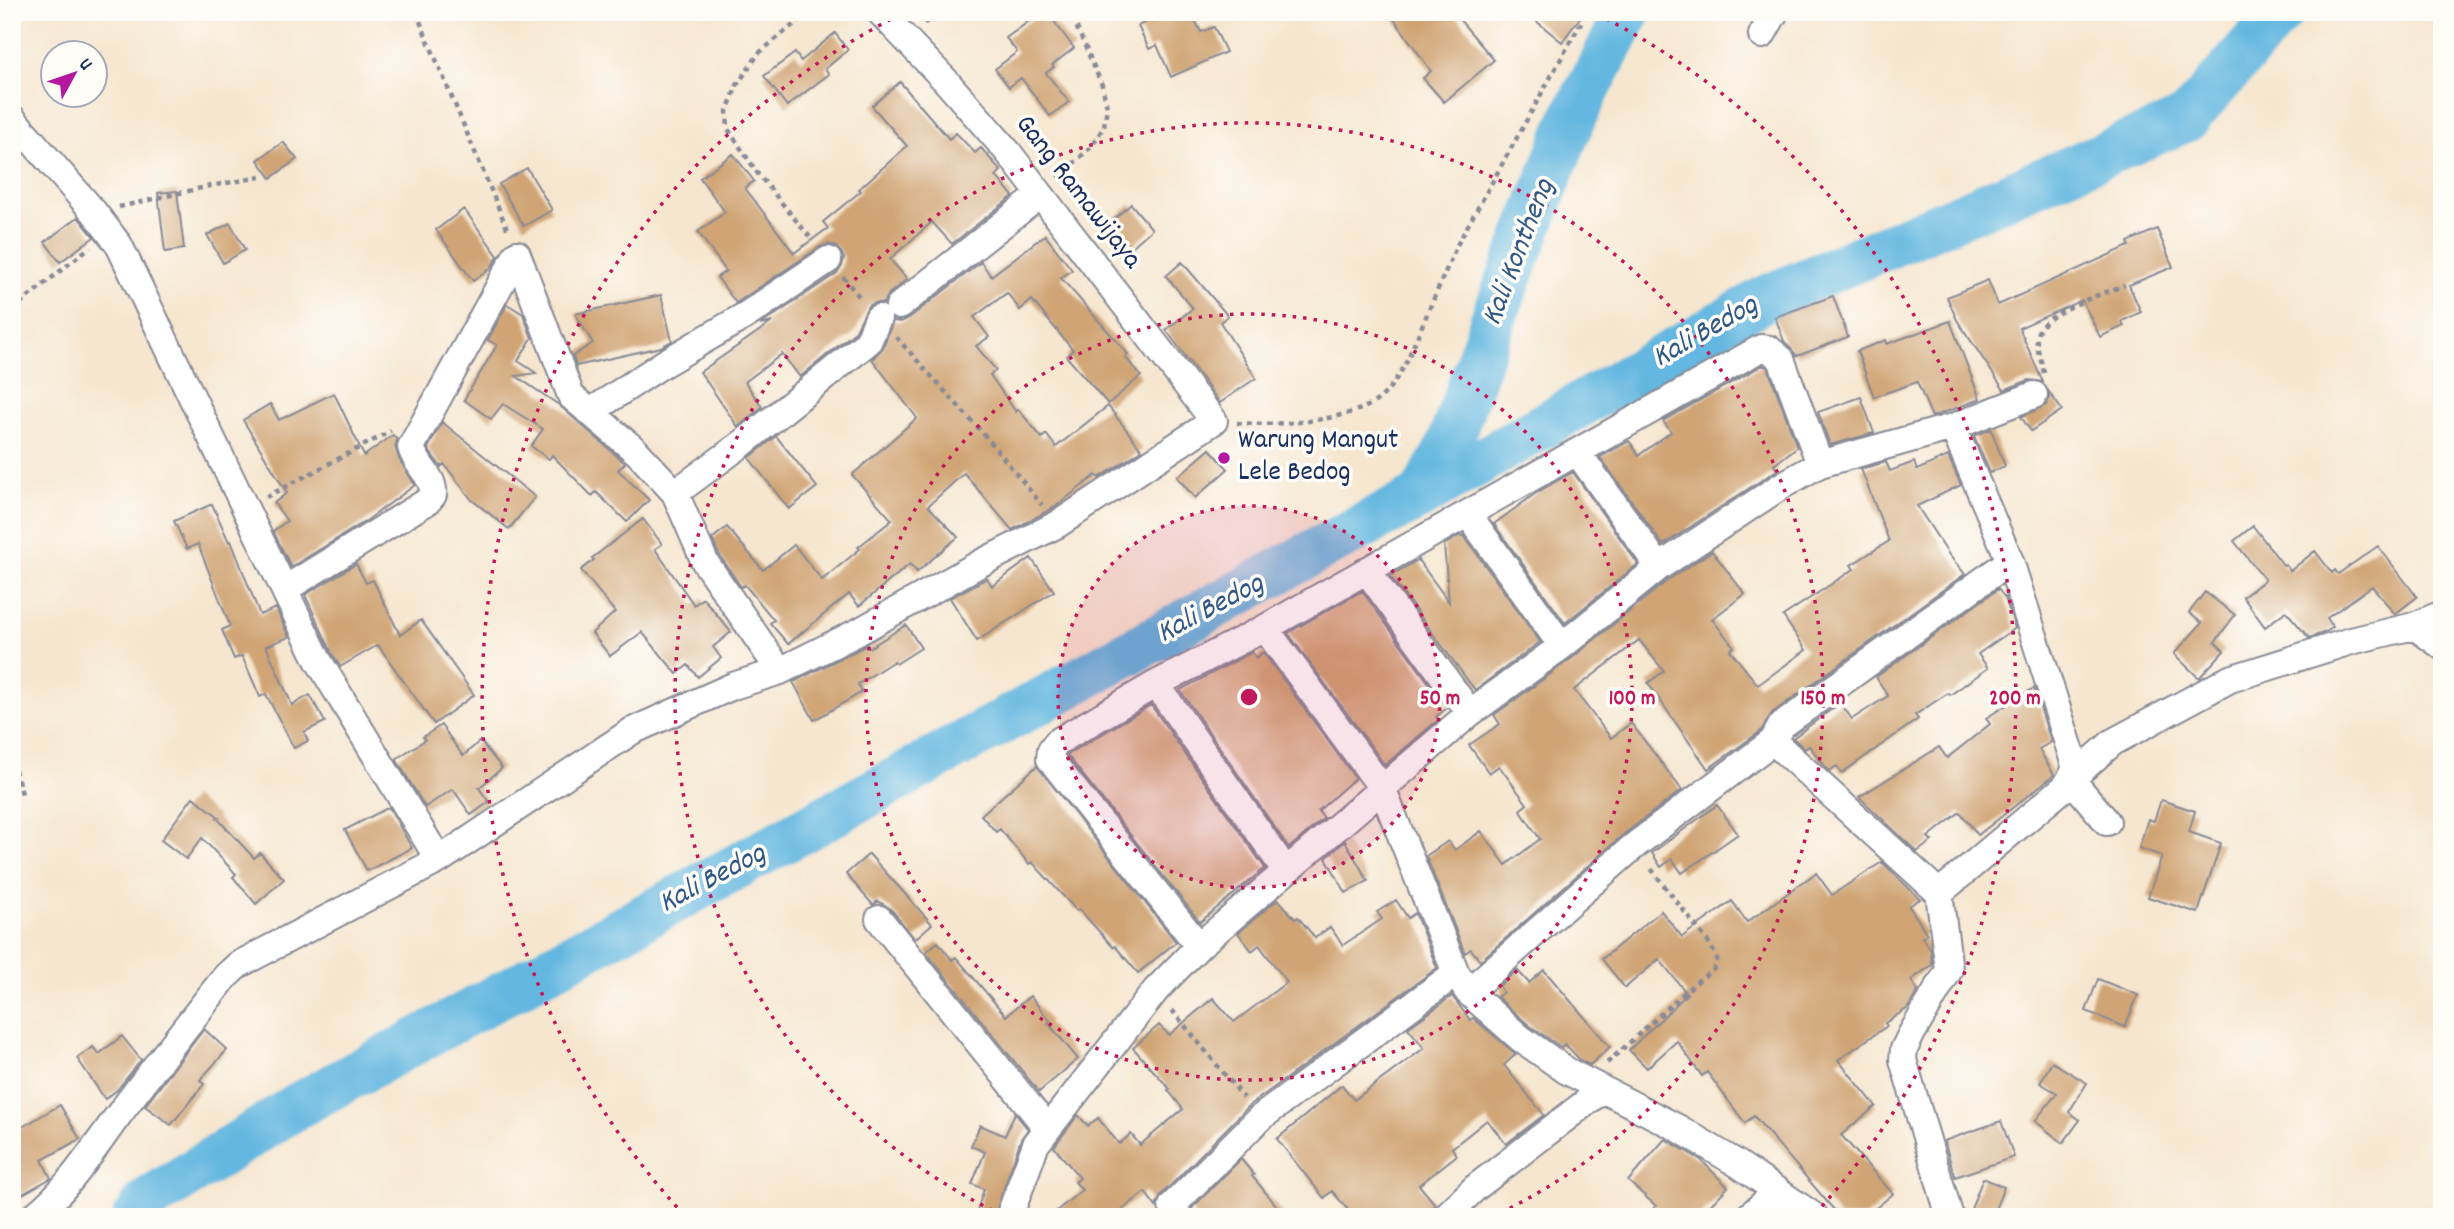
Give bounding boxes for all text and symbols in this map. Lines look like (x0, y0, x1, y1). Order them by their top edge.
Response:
north arrow (38, 38, 108, 108)
text: U (71, 53, 98, 78)
street label: Gang Ramawijaya (1004, 107, 1151, 279)
water label: Kali Kontheng (1472, 173, 1568, 332)
water label: Kali Bedog (1645, 285, 1767, 380)
place label: Warung Mangut Lele Bedog (1238, 422, 1398, 494)
marker: Warung Mangut Lele Bedog (1216, 450, 1232, 466)
water label: Kali Bedog (1150, 564, 1273, 656)
centre of rings (1237, 685, 1261, 709)
text: 50 m (1420, 685, 1460, 715)
text: 100 m (1609, 685, 1655, 715)
text: 150 m (1800, 685, 1846, 715)
text: 200 m (1989, 685, 2041, 715)
water label: Kali Bedog (652, 834, 775, 926)

